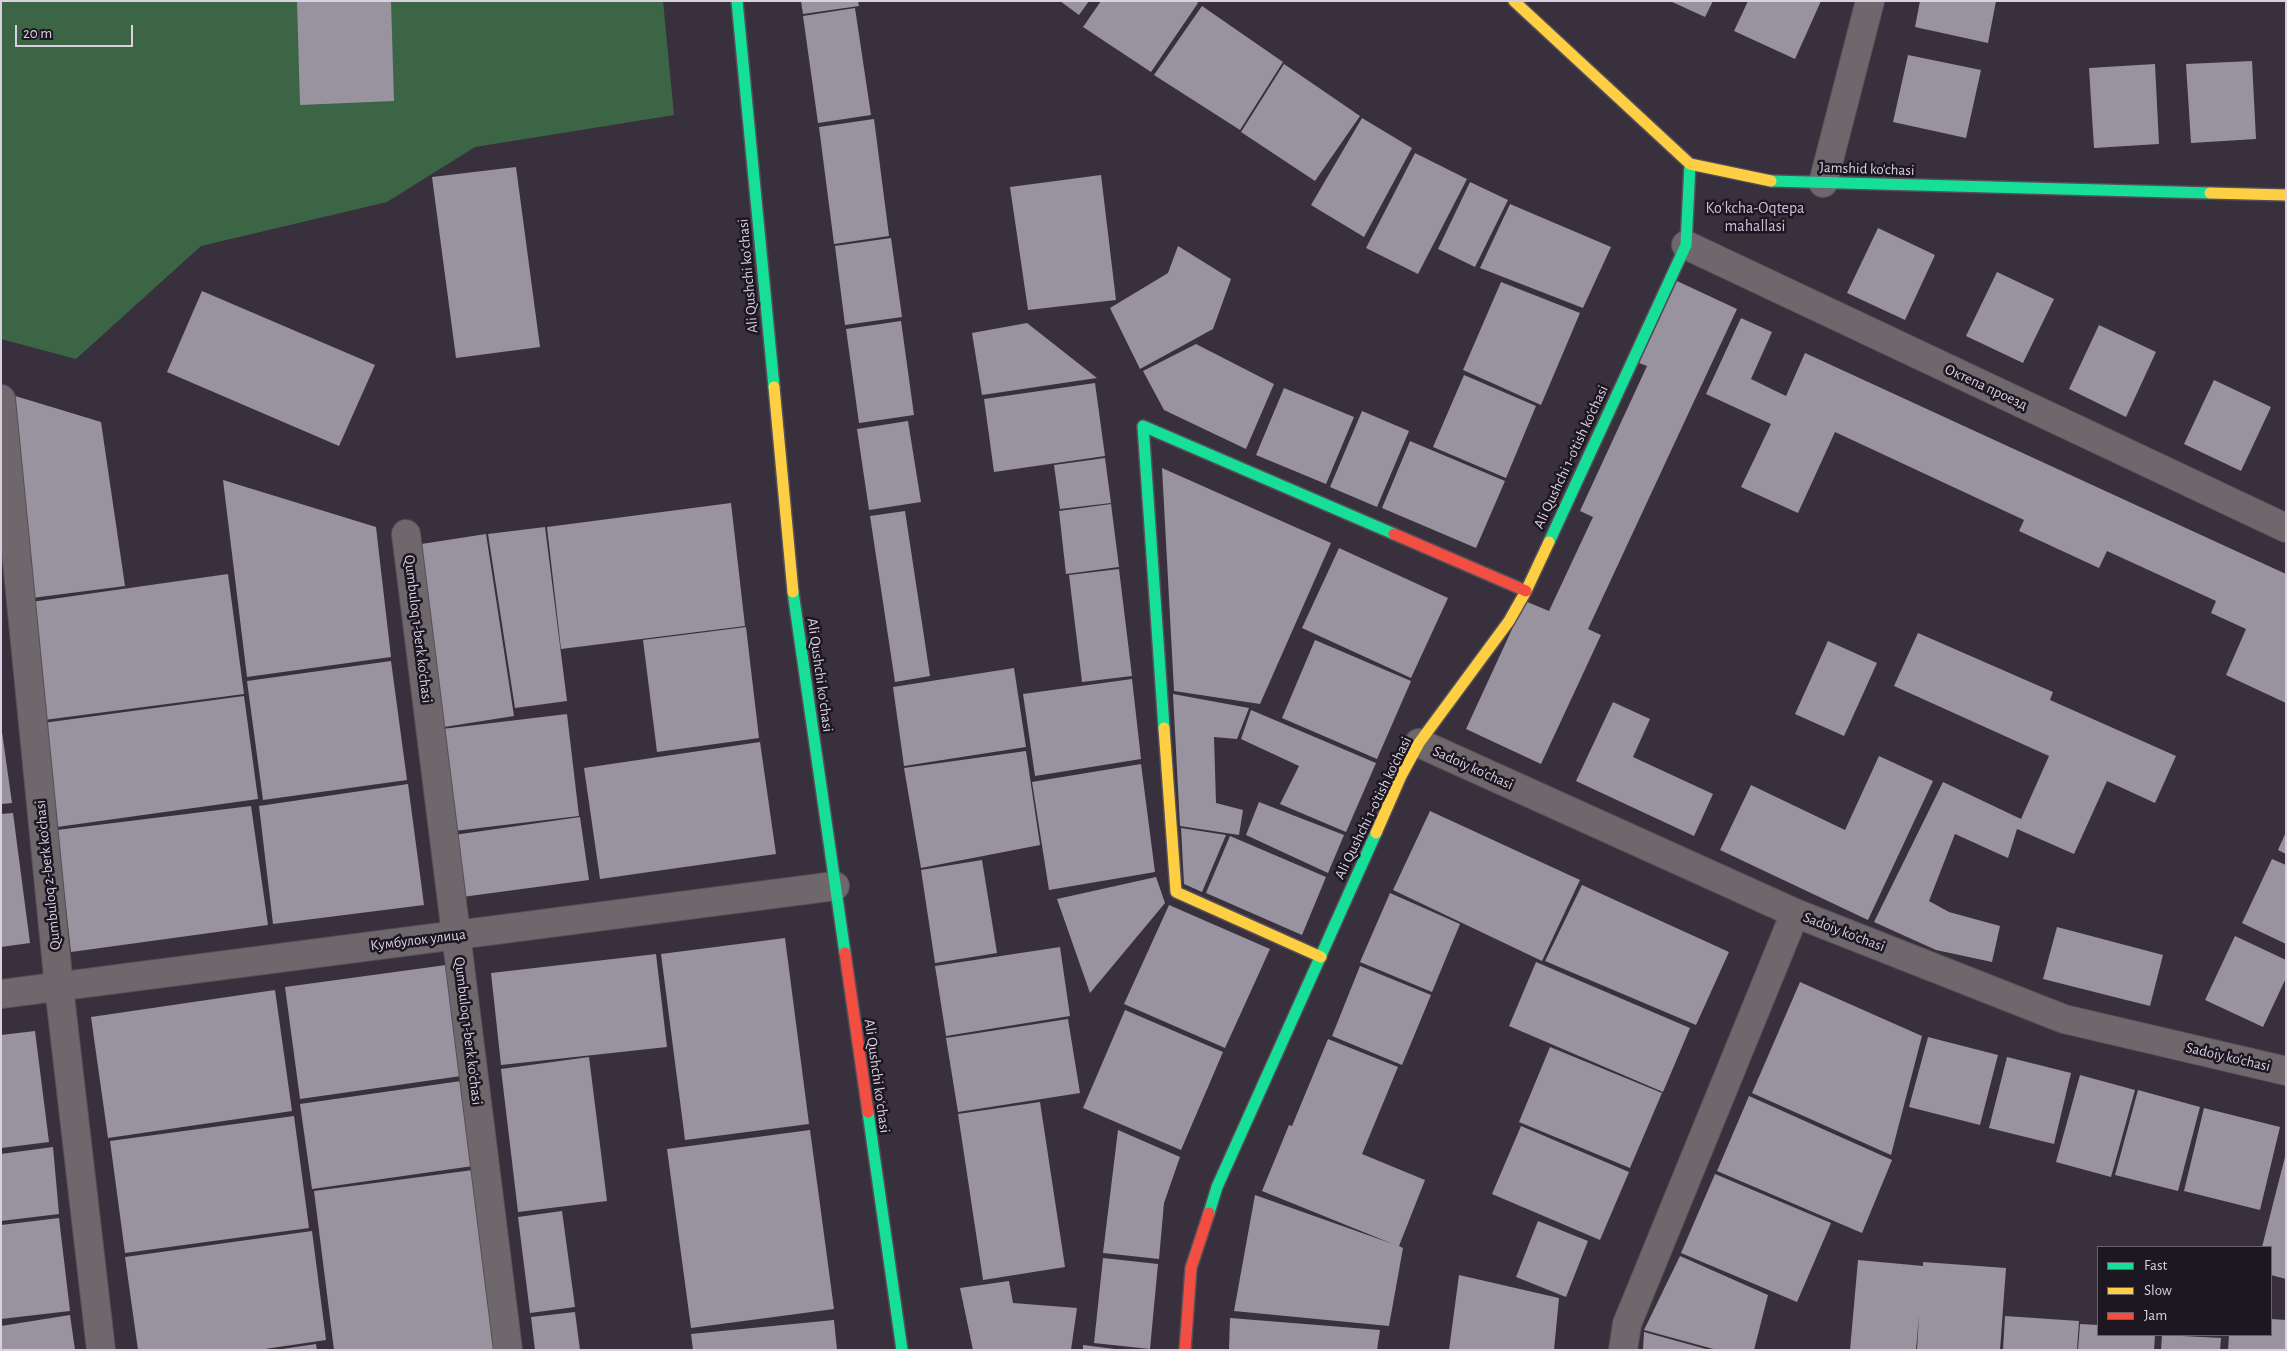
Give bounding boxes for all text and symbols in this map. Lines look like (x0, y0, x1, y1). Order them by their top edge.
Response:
scale bar (18, 15, 135, 47)
text: 20 m (23, 26, 52, 41)
street label: Jamshid ko'chasi (1819, 158, 1915, 180)
district label: Koʻkcha-Oqtepa mahallasi (1706, 198, 1804, 236)
street label: Ali Qushchi koʻchasi (734, 218, 762, 334)
street label: Октепа проезд (1942, 360, 2030, 414)
street label: Ali Qushchi 1-o'tish ko'chasi (1530, 382, 1612, 532)
street label: Qumbuloq 1-berk ko'chasi (400, 554, 436, 704)
street label: Ali Qushchi koʻchasi (803, 617, 837, 733)
street label: Ali Qushchi 1-o'tish ko'chasi (1331, 734, 1415, 882)
street label: Sadoiy ko'chasi (1430, 742, 1516, 794)
street label: Qumbuloq 2-berk ko'chasi (31, 799, 65, 951)
street label: Sadoiy ko'chasi (1801, 908, 1887, 956)
street label: Кумбулок улица (369, 925, 467, 955)
street label: Qumbuloq 1-berk ko'chasi (450, 956, 486, 1106)
street label: Ali Qushchi koʻchasi (860, 1018, 894, 1134)
street label: Sadoiy ko'chasi (2184, 1039, 2272, 1075)
legend (2097, 1246, 2272, 1336)
text: Fast (2144, 1258, 2167, 1273)
text: Slow (2144, 1283, 2172, 1298)
text: Jam (2144, 1308, 2167, 1323)

